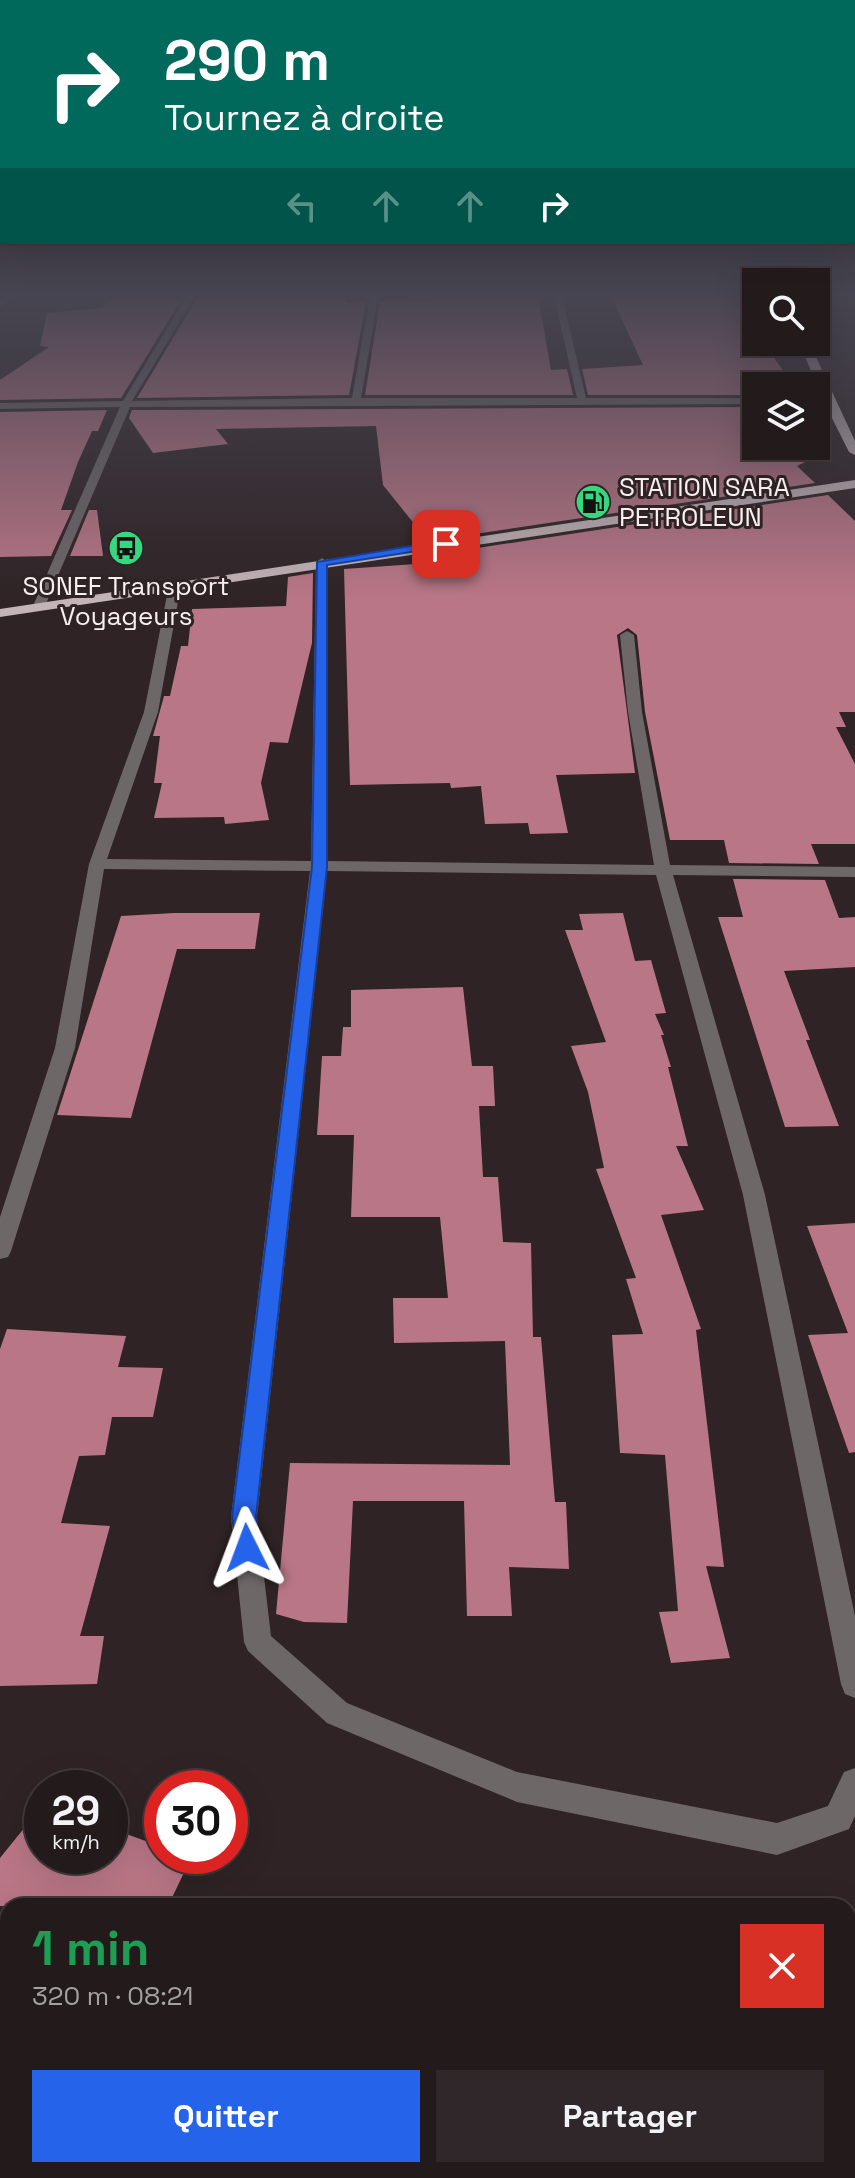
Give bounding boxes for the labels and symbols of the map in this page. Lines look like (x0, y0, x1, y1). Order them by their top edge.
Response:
place label: STATION SARA PETROLEUN (619, 470, 790, 534)
fuel station icon: STATION SARA PETROLEUN (574, 483, 612, 521)
pin (412, 510, 480, 578)
bus stop icon: SONEF Transport Voyageurs (107, 529, 145, 567)
place label: SONEF Transport Voyageurs (22, 569, 230, 633)
position arrow (205, 1506, 289, 1590)
speed limit sign: 30 (144, 1770, 248, 1874)

